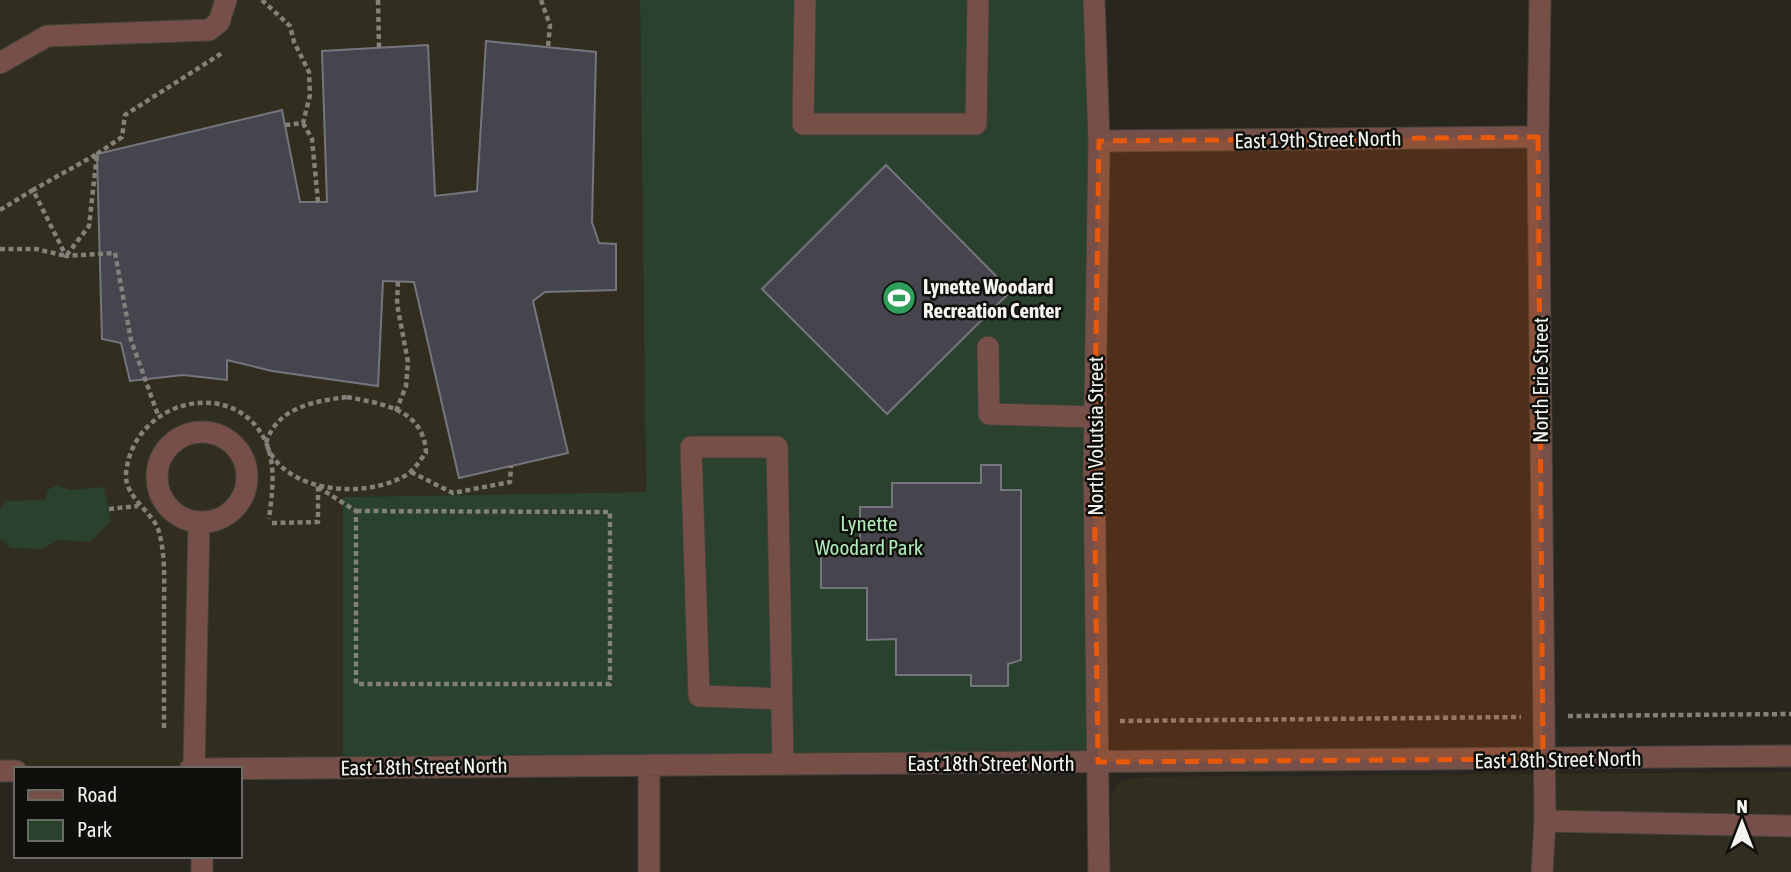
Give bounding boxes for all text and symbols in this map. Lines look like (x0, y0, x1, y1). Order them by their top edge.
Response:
street label: East 19th Street North (1234, 126, 1402, 152)
place label: Lynette Woodard Recreation Center (923, 274, 1062, 322)
sports icon: Lynette Woodard Recreation Center (880, 279, 918, 317)
street label: North Erie Street (1528, 317, 1552, 443)
street label: North Volutsia Street (1083, 356, 1107, 516)
park label: Lynette Woodard Park (815, 511, 923, 559)
street label: East 18th Street North (1474, 746, 1642, 772)
street label: East 18th Street North (907, 751, 1075, 775)
street label: East 18th Street North (340, 753, 508, 779)
legend (14, 767, 242, 858)
text: Road (77, 782, 117, 806)
north arrow (1707, 788, 1777, 858)
text: N (1736, 795, 1748, 817)
text: Park (77, 817, 112, 841)

